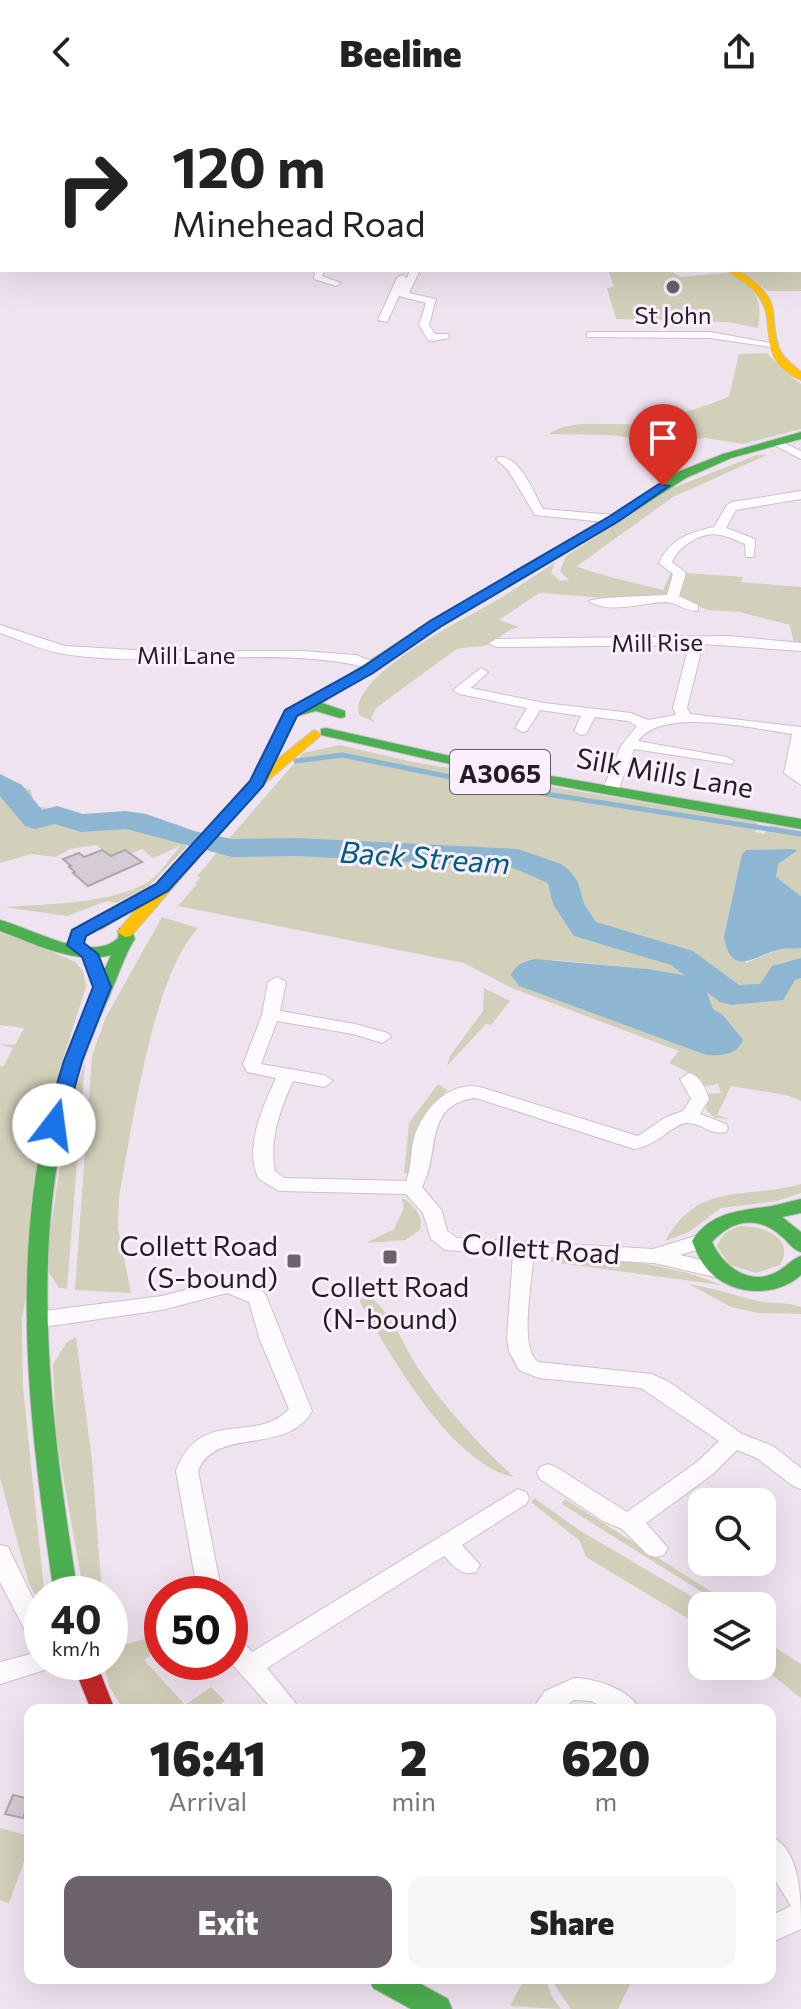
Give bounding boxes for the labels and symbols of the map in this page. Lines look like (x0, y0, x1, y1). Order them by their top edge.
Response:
marker: St John (664, 278, 682, 296)
place label: St John (634, 300, 712, 329)
pin (629, 404, 697, 486)
street label: Mill Rise (611, 627, 703, 657)
street label: Mill Lane (137, 640, 235, 669)
street label: Silk Mills Lane (574, 740, 756, 804)
road number: A3065 (450, 750, 550, 794)
water label: Back Stream (339, 832, 511, 880)
position arrow (12, 1083, 96, 1167)
street label: Collett Road (461, 1226, 621, 1270)
place label: Collett Road (S-bound) (120, 1228, 278, 1294)
marker: Collett Road (N-bound) (381, 1248, 399, 1266)
marker: Collett Road (S-bound) (285, 1252, 303, 1270)
place label: Collett Road (N-bound) (311, 1269, 469, 1335)
speed limit sign: 50 (144, 1576, 248, 1680)

